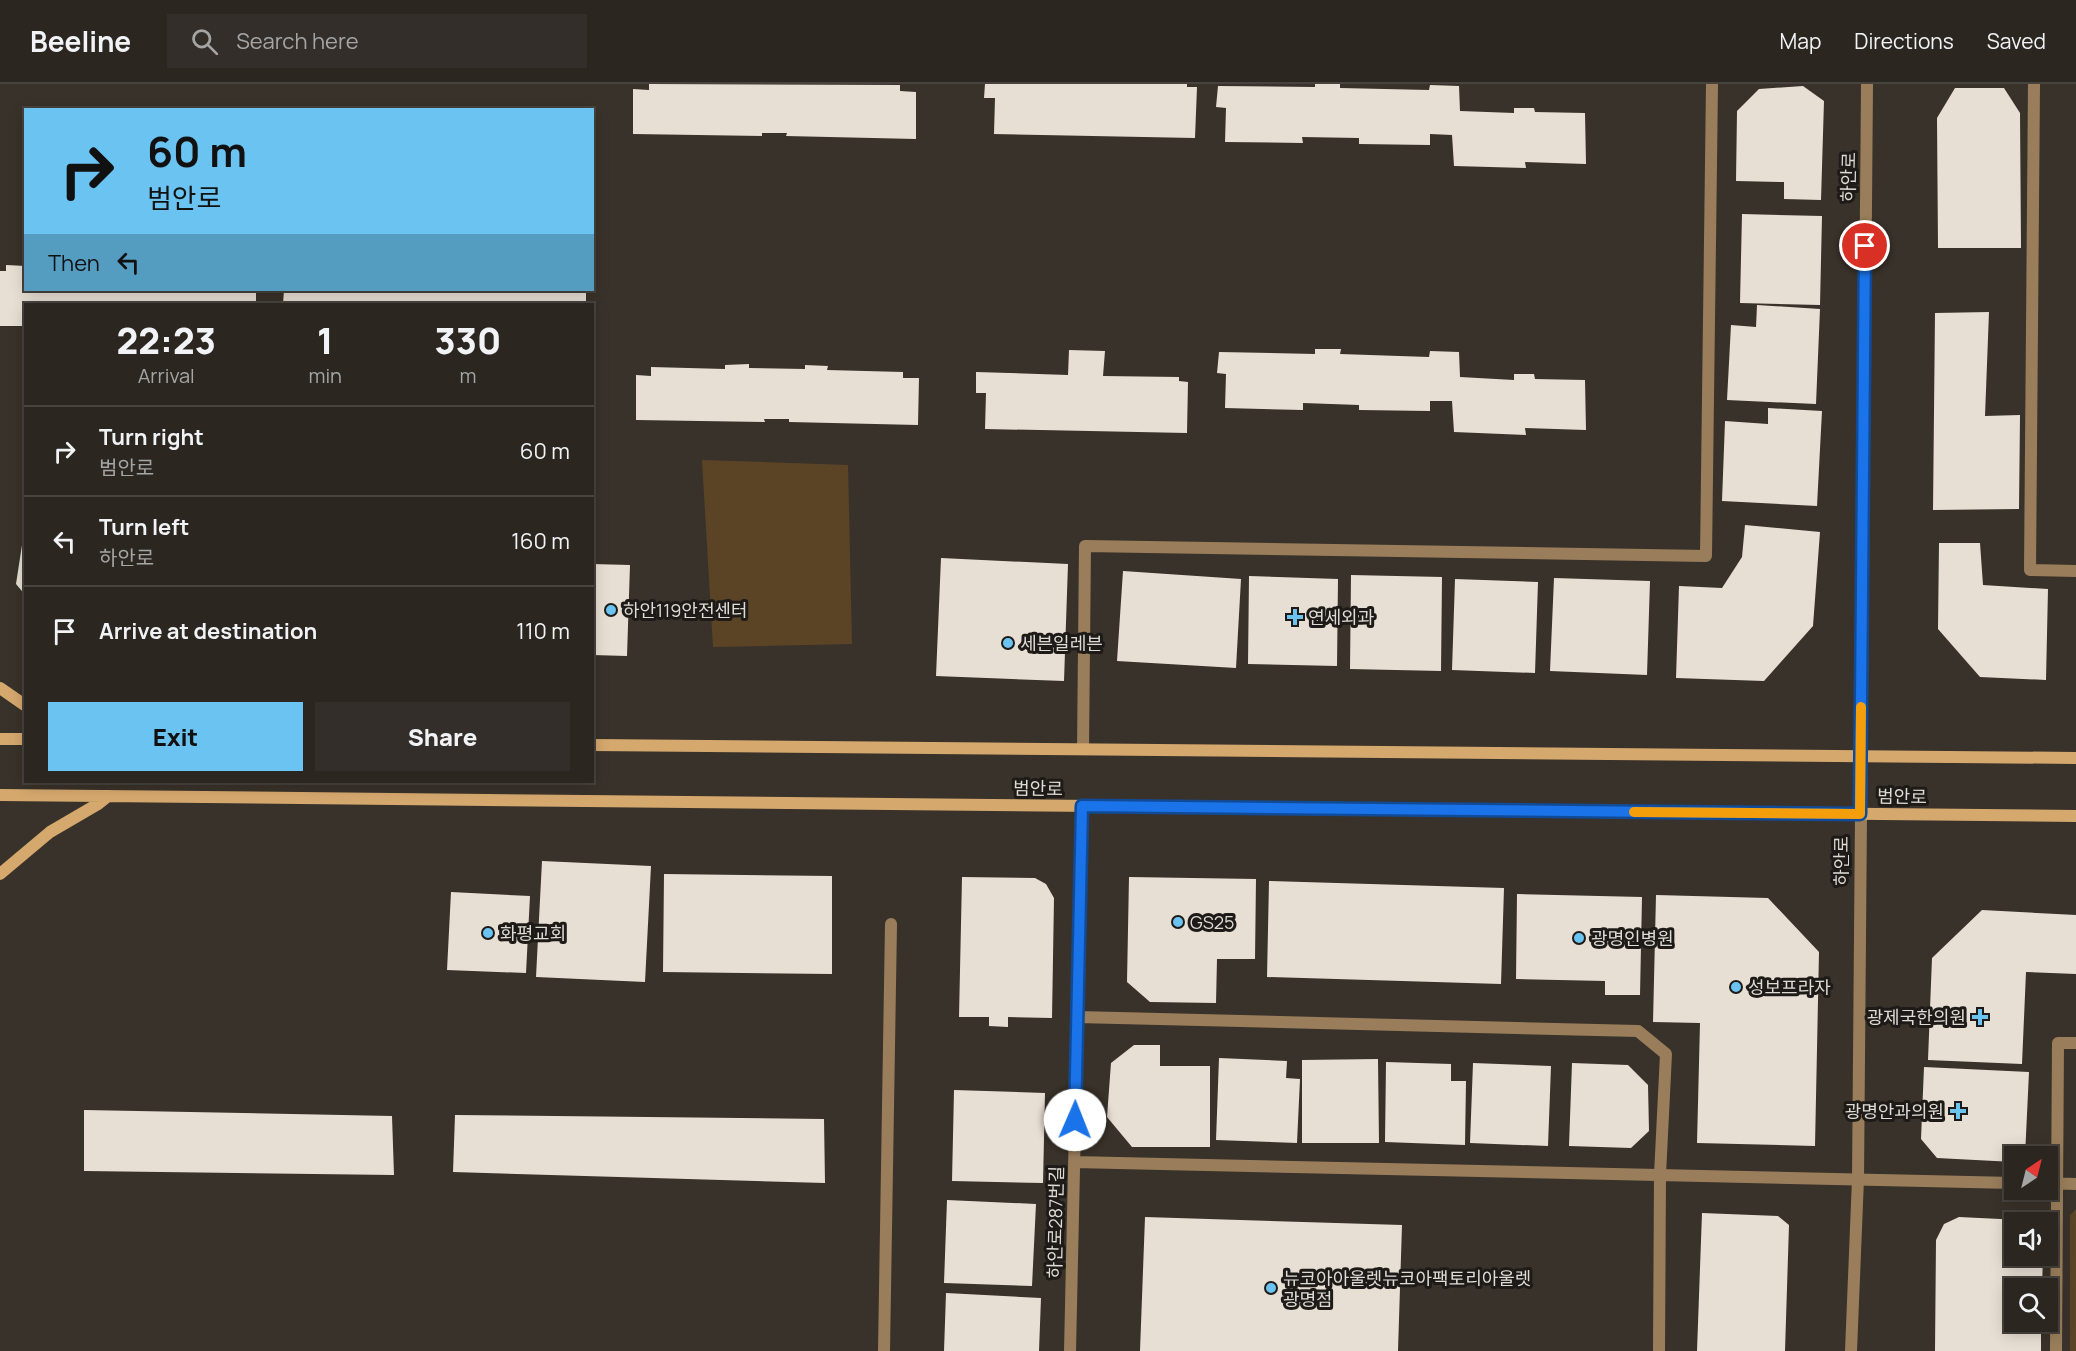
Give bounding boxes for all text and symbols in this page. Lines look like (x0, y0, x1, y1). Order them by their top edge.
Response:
search box (167, 14, 587, 68)
text: Beeline (30, 22, 131, 60)
icon: search (188, 25, 221, 58)
text: Search here (236, 26, 359, 56)
text: Map (1780, 27, 1821, 55)
text: Directions (1854, 27, 1954, 55)
text: Saved (1987, 27, 2046, 55)
text: 60 m (147, 122, 247, 180)
icon: right (48, 132, 126, 210)
street label: 하안로 (1836, 152, 1860, 202)
text: 범안로 (147, 179, 222, 216)
pin (1839, 220, 1890, 271)
icon: arrive (1848, 229, 1881, 262)
icon: left (112, 246, 145, 279)
text: Then (48, 248, 100, 278)
text: 22:23 (117, 316, 216, 365)
text: 1 (317, 316, 333, 365)
text: 330 (435, 316, 501, 365)
text: Arrival (138, 362, 195, 389)
text: min (308, 362, 342, 389)
text: m (459, 362, 476, 389)
text: Turn right (99, 422, 204, 452)
icon: right (48, 435, 81, 468)
text: 60 m (520, 436, 570, 466)
text: 범안로 (99, 454, 154, 481)
text: Turn left (99, 512, 189, 542)
icon: left (48, 525, 81, 558)
text: 160 m (511, 526, 570, 556)
text: 하안로 (99, 544, 154, 571)
place label: 하안119안전센터 (623, 598, 748, 622)
marker: 하안119안전센터 (604, 603, 618, 617)
place label: 연세외과 (1308, 605, 1375, 629)
marker: 연세외과 (1286, 608, 1304, 626)
icon: arrive (48, 615, 81, 648)
text: Arrive at destination (99, 616, 317, 646)
text: 110 m (516, 616, 570, 646)
place label: 세븐일레븐 (1020, 631, 1103, 655)
marker: 세븐일레븐 (1001, 636, 1015, 650)
button: Exit (48, 702, 303, 771)
button: Share (315, 702, 570, 771)
street label: 범안로 (1013, 776, 1063, 800)
street label: 범안로 (1877, 784, 1927, 808)
street label: 하안로 (1829, 836, 1853, 886)
place label: GS25 (1190, 910, 1234, 934)
marker: GS25 (1171, 915, 1185, 929)
place label: 화평교회 (500, 921, 566, 945)
marker: 화평교회 (481, 926, 495, 940)
place label: 광명인병원 (1591, 926, 1674, 950)
marker: 광명인병원 (1572, 931, 1586, 945)
place label: 성보프라자 (1748, 975, 1831, 999)
marker: 성보프라자 (1729, 980, 1743, 994)
place label: 광제국한의원 (1867, 1005, 1966, 1029)
marker: 광제국한의원 (1971, 1008, 1989, 1026)
position arrow (1043, 1088, 1107, 1152)
place label: 광명안과의원 (1845, 1099, 1944, 1123)
marker: 광명안과의원 (1949, 1102, 1967, 1120)
north arrow (2004, 1146, 2058, 1200)
map controls (2004, 1146, 2058, 1332)
street label: 하안로287번길 (1042, 1166, 1068, 1278)
button: sound (2004, 1212, 2058, 1266)
place label: 뉴코아아울렛뉴코아팩토리아울렛 광명점 (1283, 1266, 1531, 1311)
button: search (2004, 1278, 2058, 1332)
marker: 뉴코아아울렛뉴코아팩토리아울렛 광명점 (1264, 1281, 1278, 1295)

